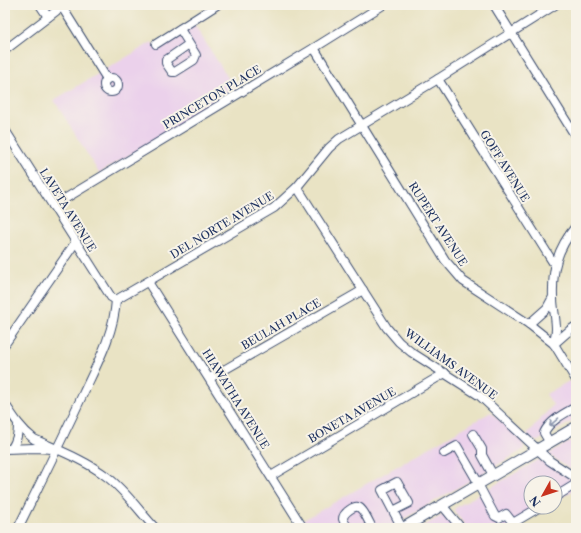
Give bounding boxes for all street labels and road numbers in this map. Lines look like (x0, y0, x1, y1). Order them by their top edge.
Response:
street label: PRINCETON PLACE (160, 62, 264, 132)
street label: GOFF AVENUE (477, 127, 533, 205)
street label: LAVETA AVENUE (37, 166, 99, 255)
street label: RUPERT AVENUE (406, 179, 471, 269)
street label: DEL NORTE AVENUE (168, 188, 277, 261)
street label: BEULAH PLACE (239, 295, 324, 352)
street label: WILLIAMS AVENUE (401, 325, 500, 403)
street label: HIAWATHA AVENUE (200, 346, 273, 452)
street label: BONETA AVENUE (306, 384, 399, 446)

